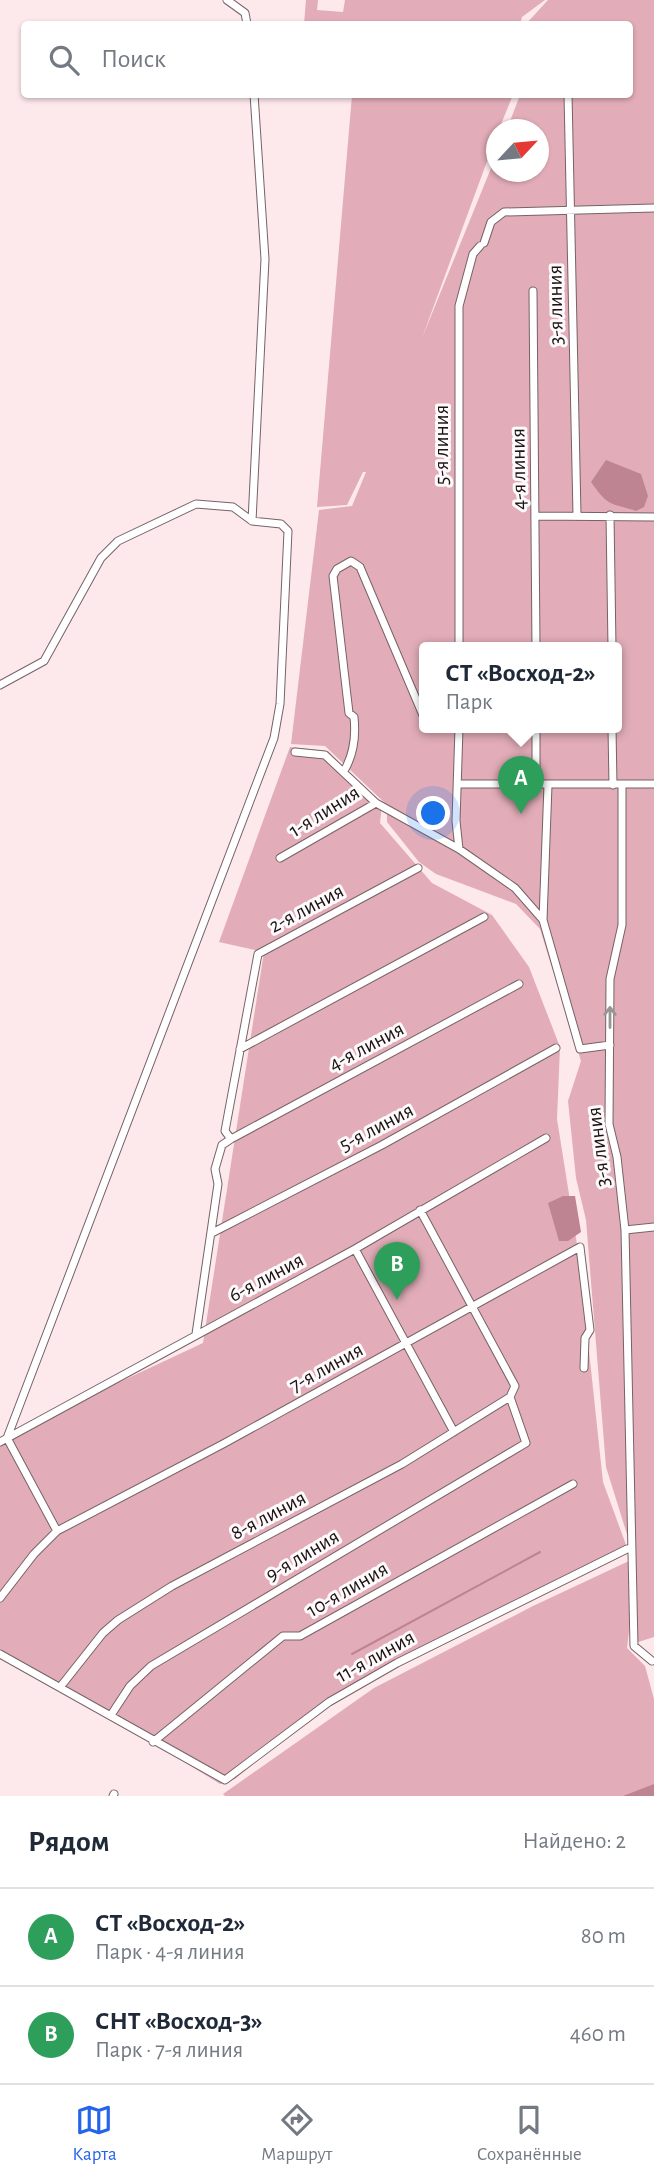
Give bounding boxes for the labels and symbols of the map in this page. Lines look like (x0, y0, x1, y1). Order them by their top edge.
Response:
north arrow (486, 119, 549, 182)
street label: 3-я линия (544, 265, 567, 345)
street label: 5-я линия (431, 405, 452, 485)
street label: 4-я линия (507, 428, 530, 510)
pin: A (498, 756, 544, 814)
street label: 1-я линия (285, 782, 363, 841)
your location (416, 796, 450, 830)
street label: 2-я линия (265, 880, 347, 937)
one-way arrow (603, 1005, 617, 1028)
street label: 4-я линия (325, 1018, 407, 1075)
street label: 5-я линия (336, 1099, 417, 1156)
street label: 3-я линия (583, 1106, 614, 1188)
pin: B (374, 1242, 420, 1300)
street label: 6-я линия (225, 1249, 307, 1306)
street label: 7-я линия (286, 1339, 367, 1396)
street label: 8-я линия (227, 1487, 309, 1544)
street label: 9-я линия (262, 1525, 343, 1585)
street label: 10-я линия (303, 1558, 391, 1621)
street label: 11-я линия (332, 1626, 418, 1687)

